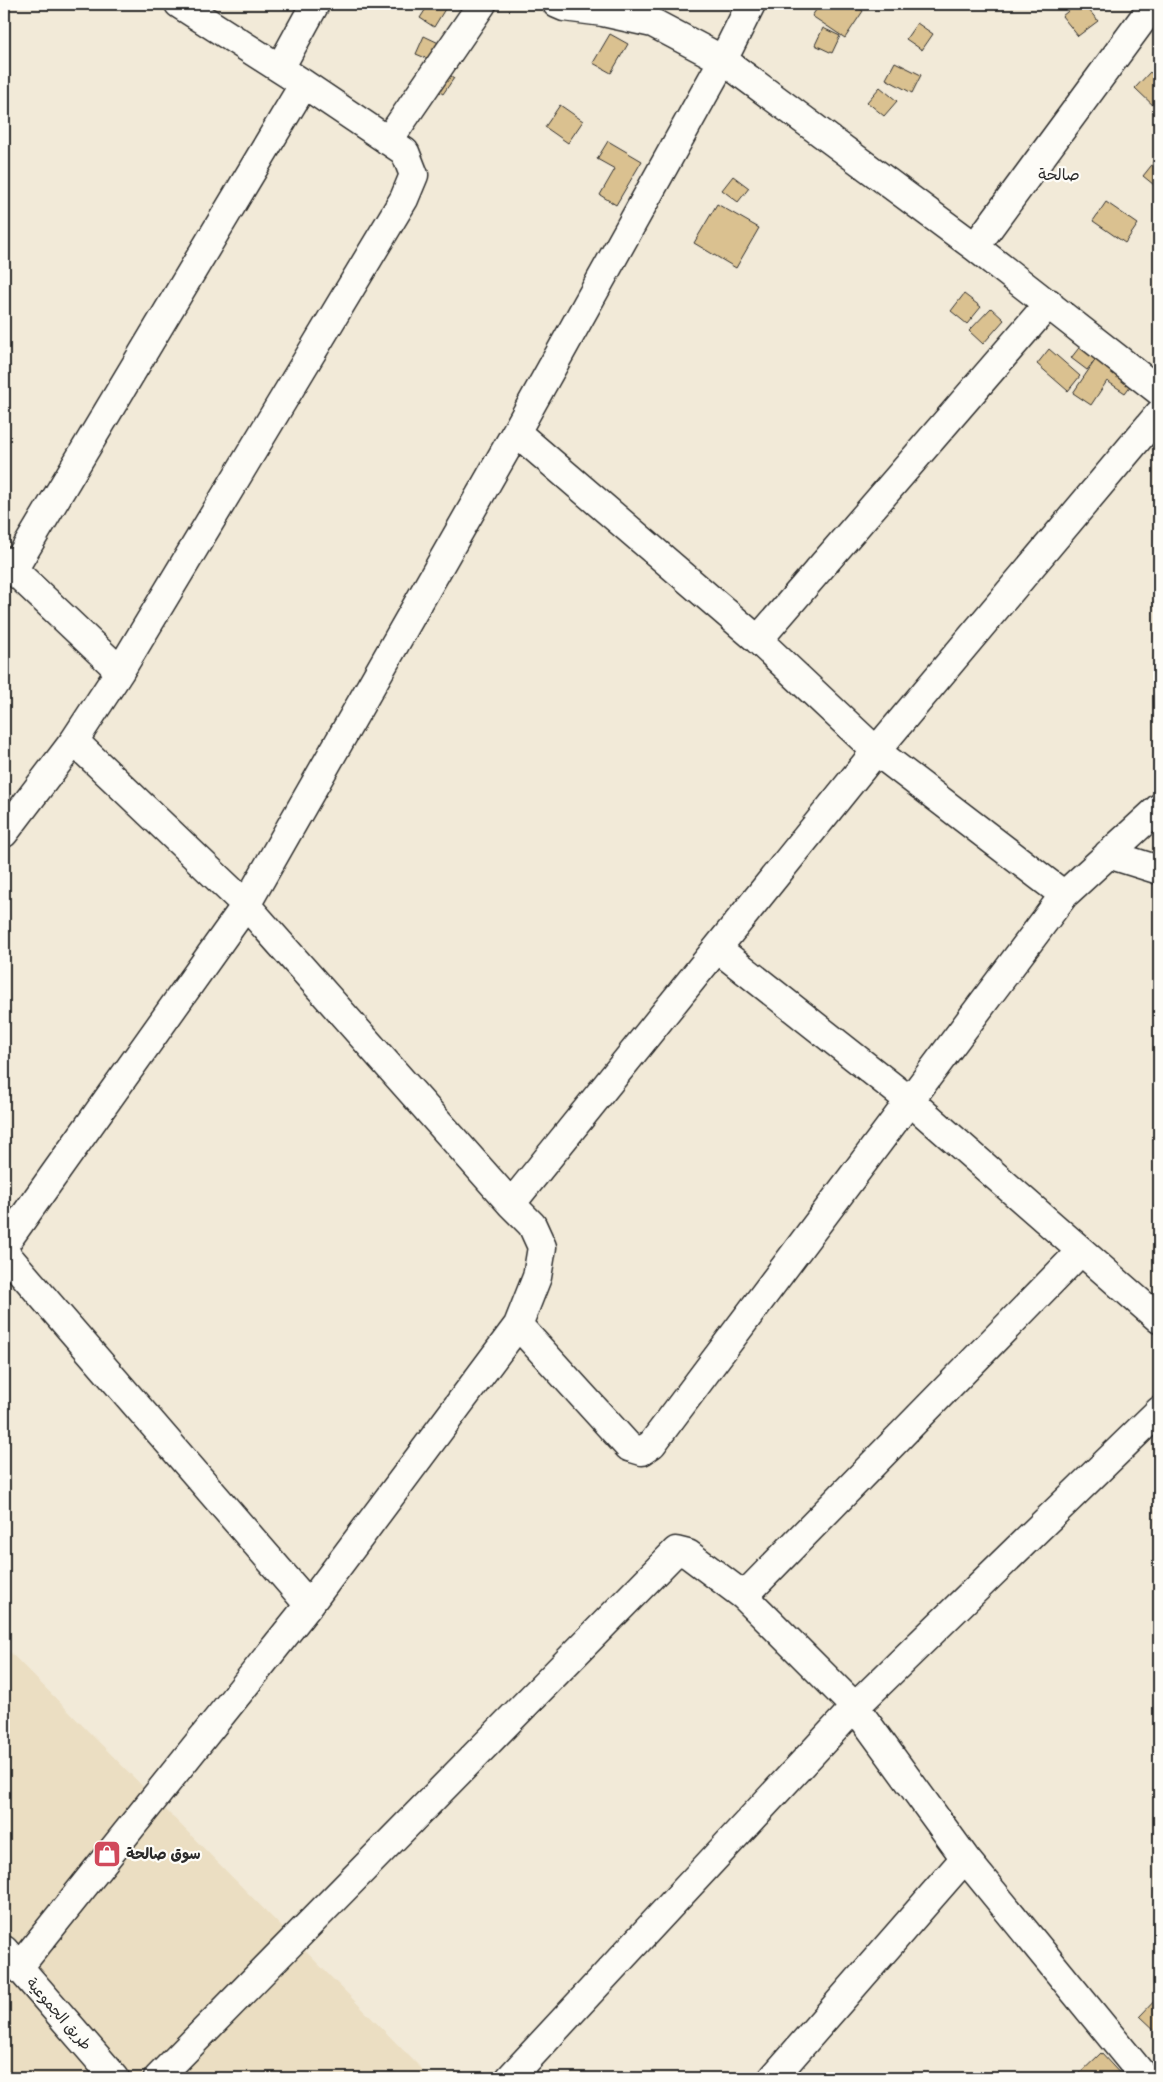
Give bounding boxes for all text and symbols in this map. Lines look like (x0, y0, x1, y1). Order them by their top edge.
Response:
district label: صالحة (1038, 166, 1080, 185)
shop icon: سوق صالحة (92, 1839, 122, 1869)
place label: سوق صالحة (126, 1845, 201, 1864)
street label: طريق الجموعية (22, 1974, 95, 2055)

